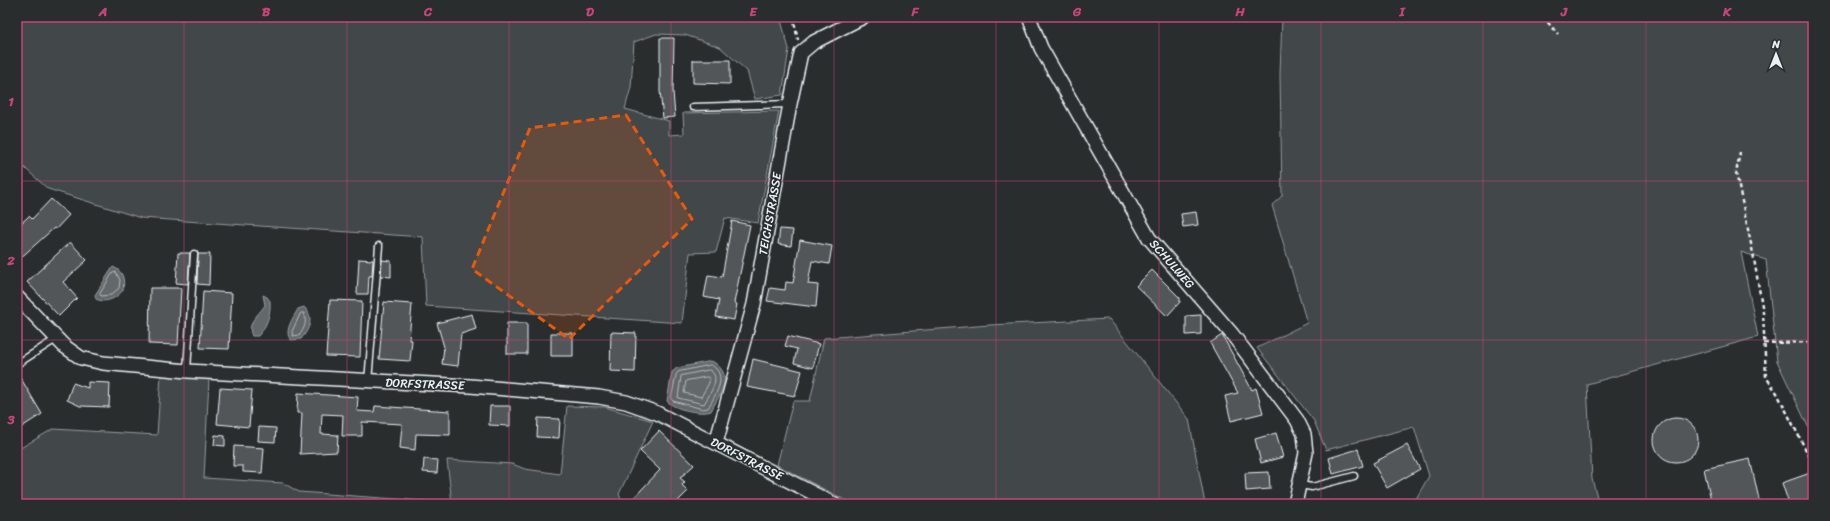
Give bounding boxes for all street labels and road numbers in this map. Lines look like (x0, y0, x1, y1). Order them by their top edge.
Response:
street label: TEICHSTRASSE (752, 170, 788, 257)
street label: SCHULWEG (1144, 234, 1200, 294)
street label: DORFSTRASSE (385, 372, 466, 396)
street label: DORFSTRASSE (707, 431, 789, 487)

